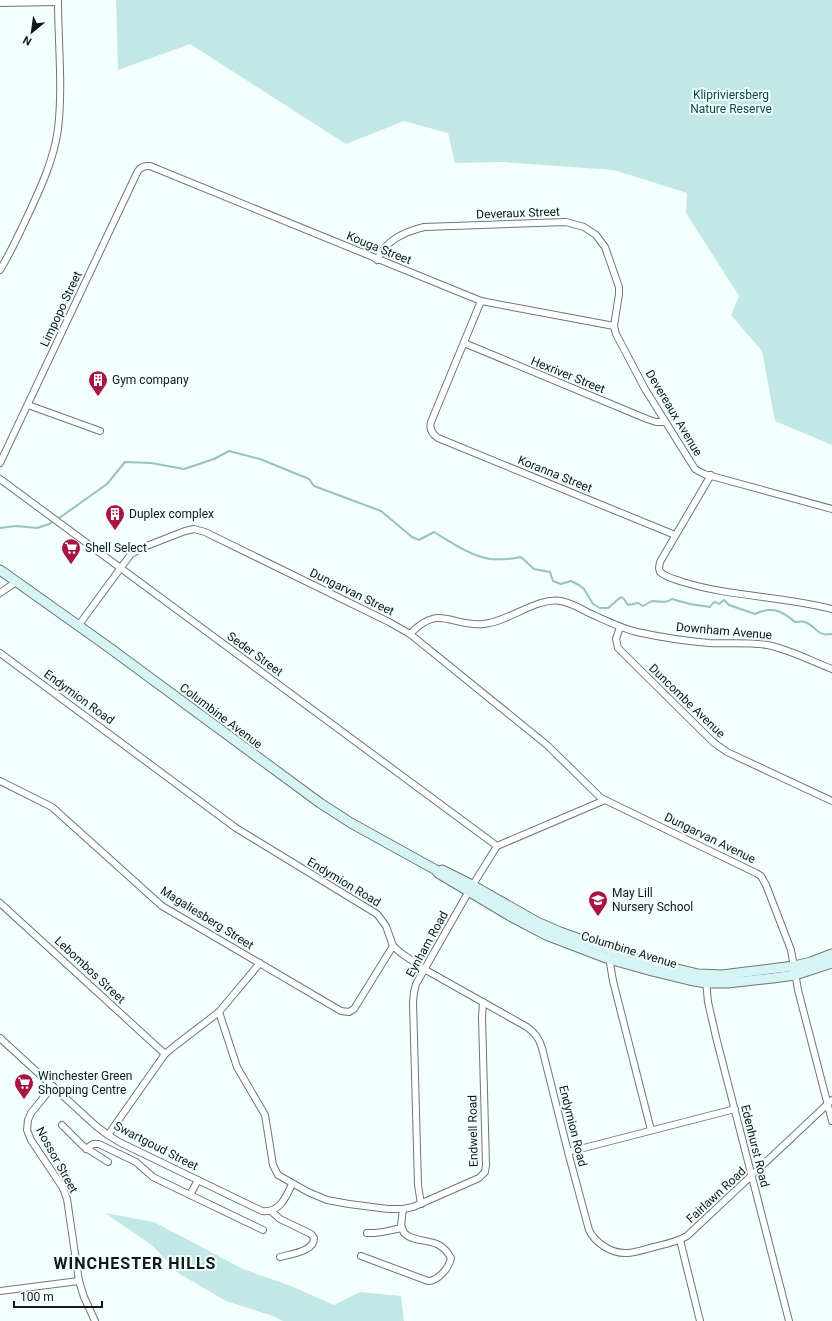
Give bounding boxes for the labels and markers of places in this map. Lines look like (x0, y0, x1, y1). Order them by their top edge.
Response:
building icon: Gym company (87, 369, 109, 397)
place label: Gym company (112, 373, 189, 387)
building icon: Duplex complex (104, 503, 126, 531)
place label: Duplex complex (129, 507, 214, 521)
supermarket icon: Shell Select (60, 537, 82, 565)
place label: Shell Select (85, 541, 147, 555)
place label: May Lill Nursery School (612, 886, 693, 914)
school or university icon: May Lill Nursery School (587, 889, 609, 917)
place label: Winchester Green Shopping Centre (38, 1069, 132, 1097)
supermarket icon: Winchester Green Shopping Centre (13, 1072, 35, 1100)

